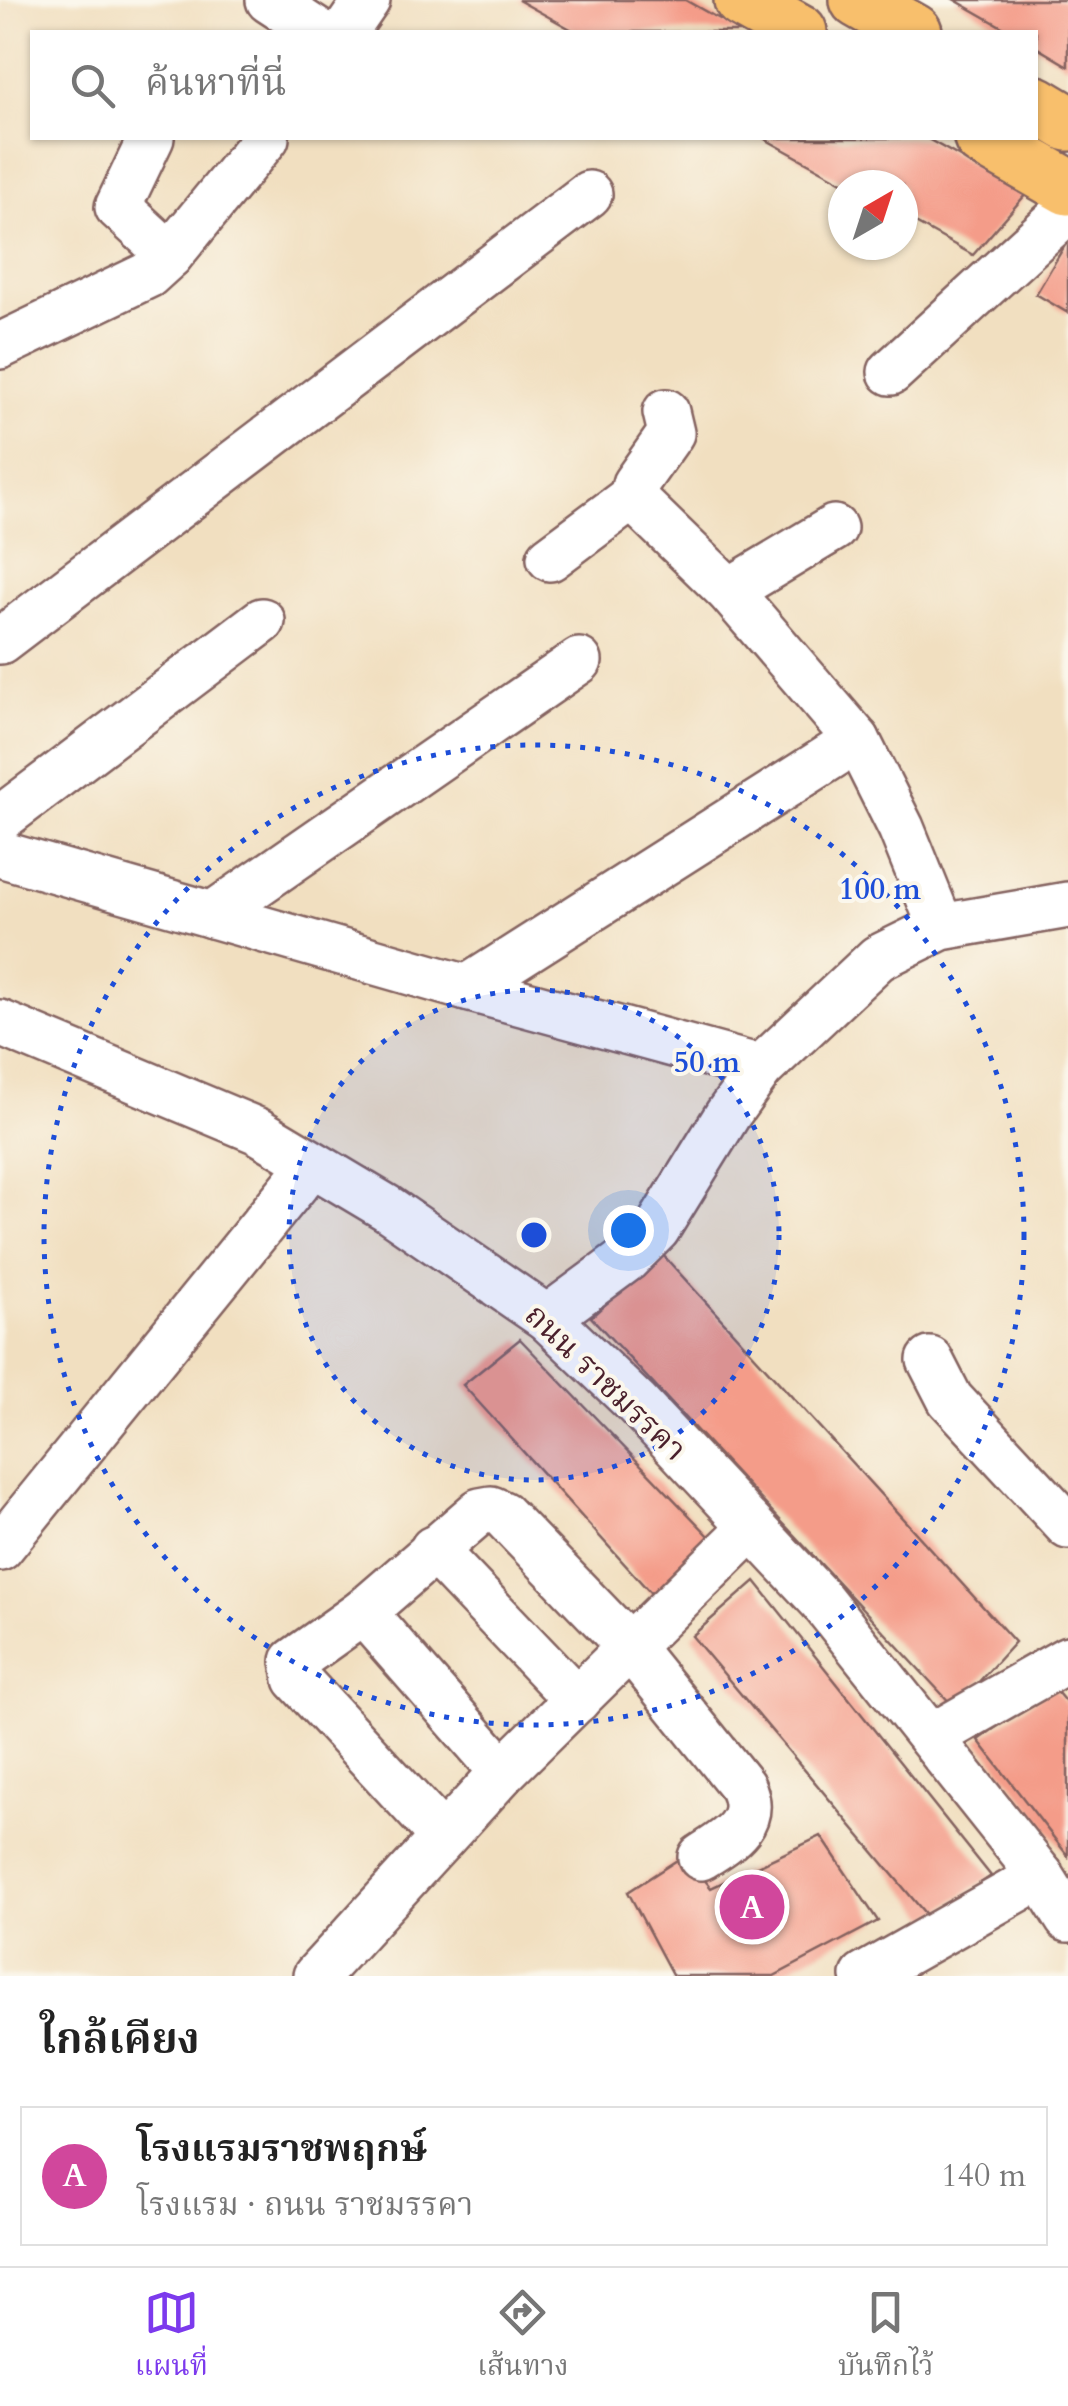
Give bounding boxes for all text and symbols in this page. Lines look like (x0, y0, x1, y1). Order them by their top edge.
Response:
search box (30, 30, 1038, 140)
text: ค้นหาที่นี่ (145, 57, 286, 109)
icon: search (65, 58, 120, 113)
north arrow (828, 170, 918, 260)
text: 100 m (839, 869, 921, 910)
text: 50 m (674, 1042, 741, 1083)
your location (603, 1205, 654, 1256)
centre of rings (516, 1217, 552, 1253)
street label: ถนน ราชมรรคา (515, 1294, 696, 1471)
pin: A (720, 1870, 784, 1944)
text: ใกล้เคียง (40, 2011, 200, 2068)
text: โรงแรมราชพฤกษ์ (137, 2123, 427, 2175)
text: A (62, 2154, 87, 2198)
text: 140 m (941, 2154, 1026, 2198)
text: โรงแรม · ถนน ราชมรรคา (137, 2183, 473, 2227)
tab: แผนที่ (135, 2285, 208, 2390)
tab: เส้นทาง (477, 2285, 569, 2390)
tab: บันทึกไว้ (838, 2285, 933, 2390)

